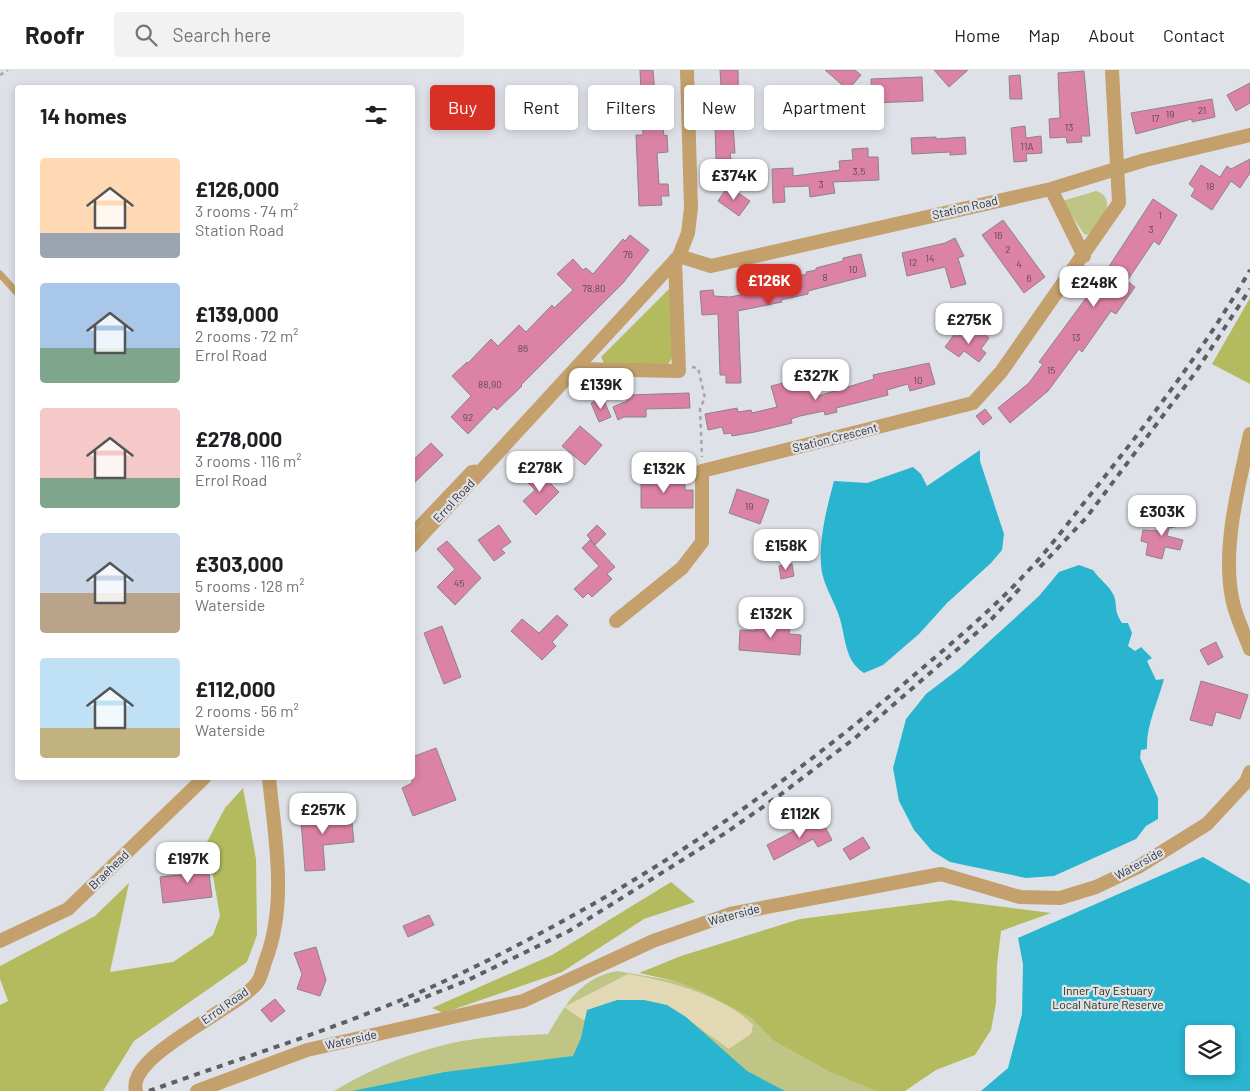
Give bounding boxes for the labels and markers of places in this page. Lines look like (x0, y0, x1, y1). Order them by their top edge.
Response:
pin: £374K (699, 158, 769, 201)
pin: £126K (734, 264, 804, 306)
pin: £248K (1059, 266, 1129, 308)
pin: £275K (934, 302, 1004, 345)
pin: £327K (781, 358, 851, 401)
pin: £139K (566, 368, 636, 410)
pin: £278K (505, 450, 575, 493)
pin: £132K (629, 452, 699, 494)
pin: £303K (1127, 494, 1197, 537)
pin: £158K (751, 528, 821, 571)
pin: £132K (736, 596, 806, 639)
pin: £257K (288, 792, 358, 835)
pin: £112K (765, 796, 835, 839)
pin: £197K (153, 842, 223, 884)

